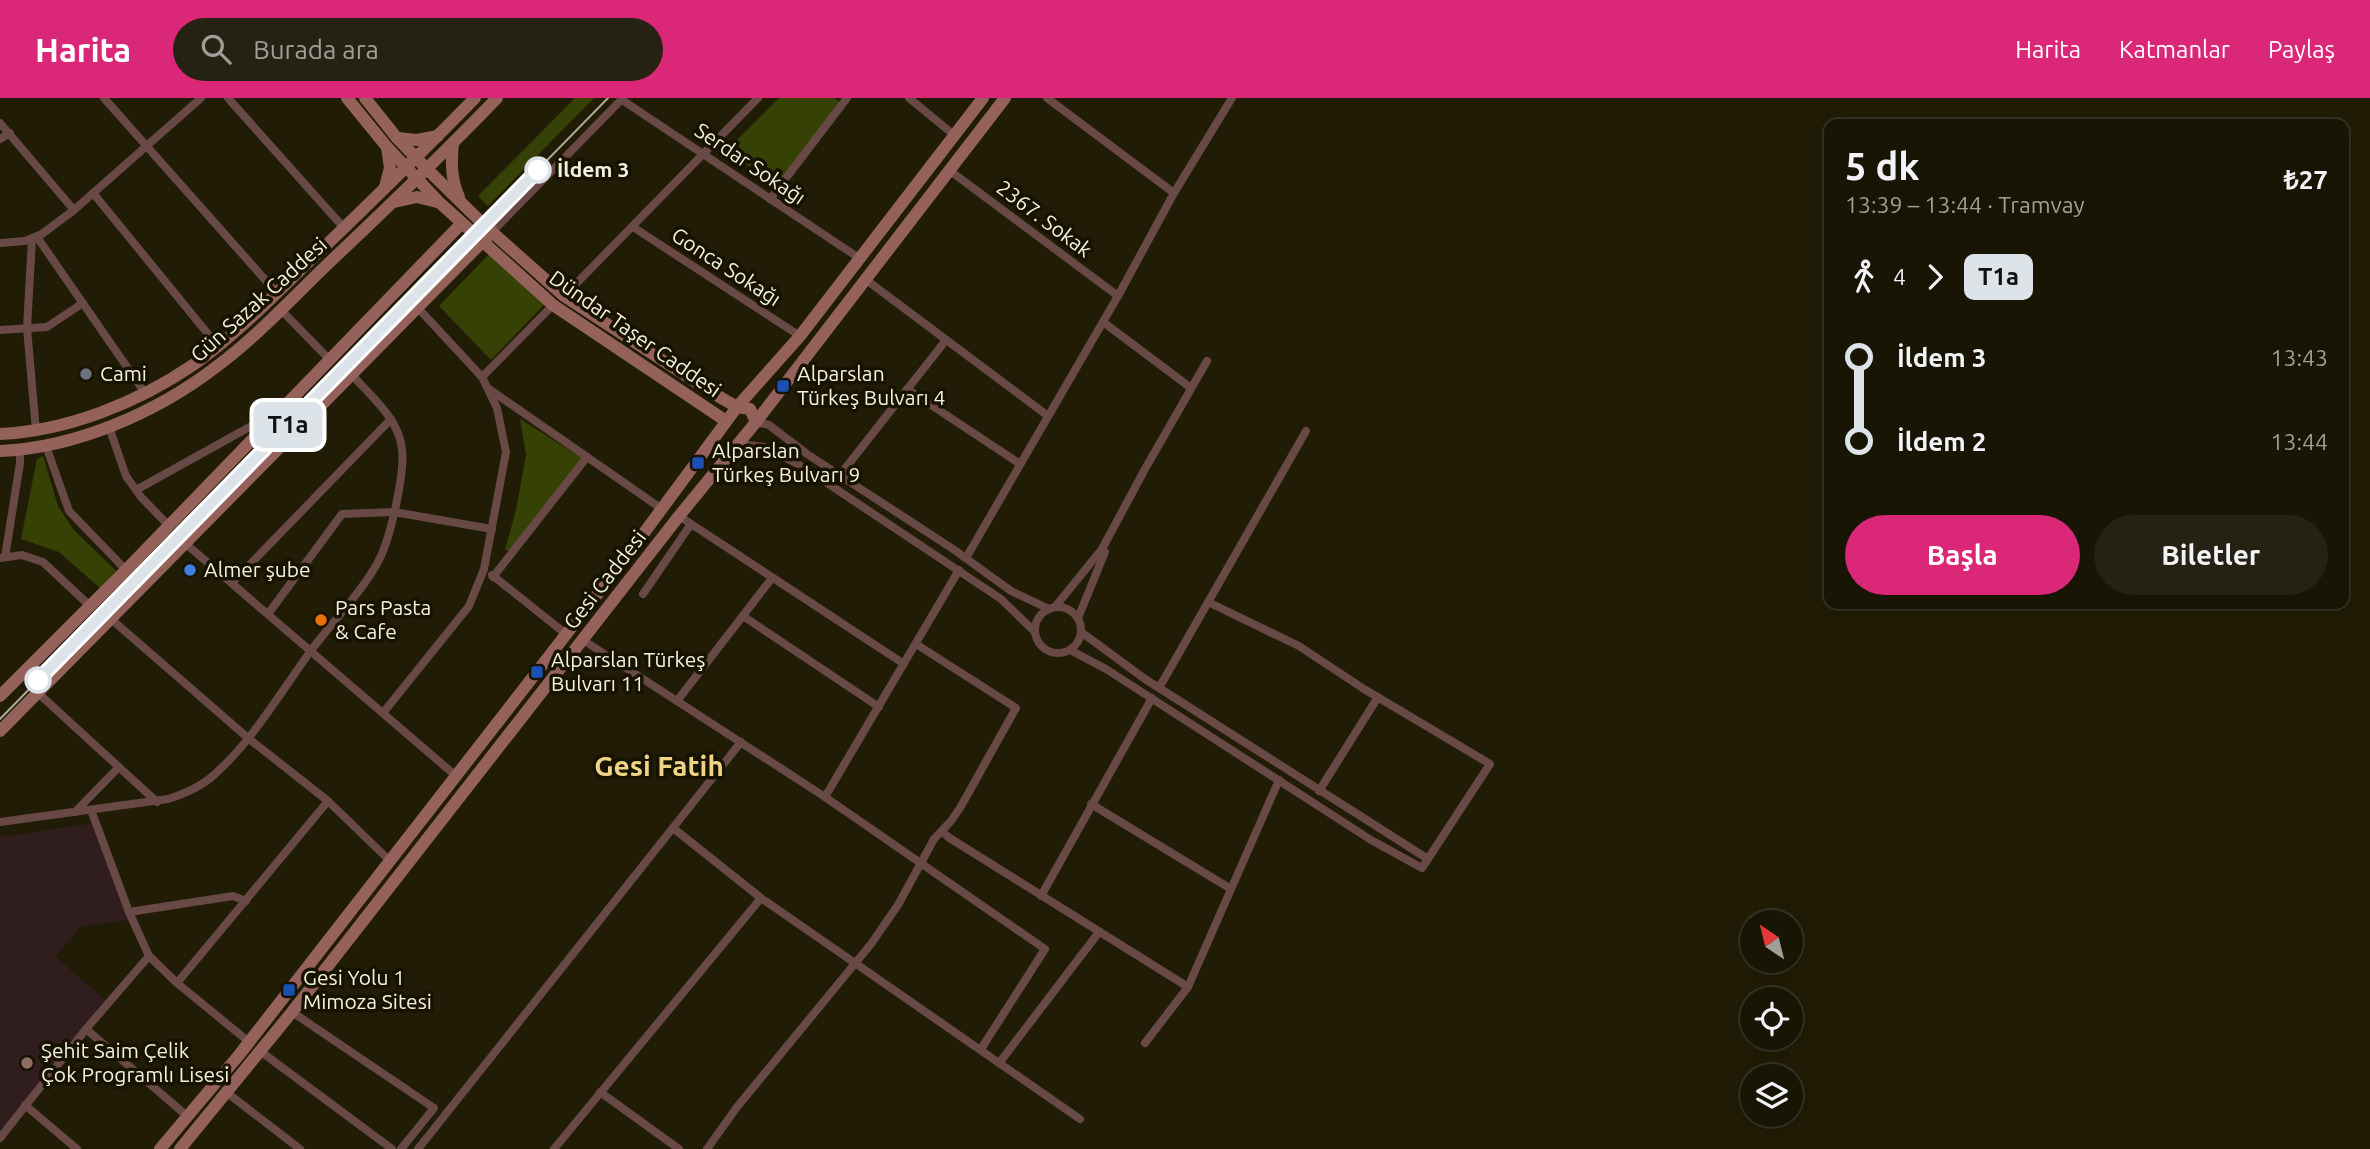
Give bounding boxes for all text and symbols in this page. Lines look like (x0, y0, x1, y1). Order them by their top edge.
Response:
search box (173, 18, 663, 81)
icon: search (197, 30, 235, 68)
text: Harita (35, 31, 131, 68)
text: Burada ara (253, 35, 379, 64)
text: Harita (2015, 36, 2081, 63)
text: Katmanlar (2119, 36, 2230, 63)
text: Paylaş (2268, 36, 2335, 63)
street label: Serdar Sokağı (691, 117, 810, 209)
text: 5 dk (1845, 145, 1920, 187)
marker: İldem 3 (525, 157, 551, 183)
place label: İldem 3 (557, 157, 629, 181)
text: ₺27 (2284, 165, 2328, 194)
street label: 2367. Sokak (992, 175, 1097, 262)
text: 13:39 – 13:44 · Tramvay (1845, 192, 2085, 217)
street label: Gonca Sokağı (667, 222, 786, 310)
street label: Gün Sazak Caddesi (185, 232, 331, 367)
icon: walk (1845, 258, 1883, 296)
icon: forward (1916, 258, 1954, 296)
text: T1a (1978, 263, 2019, 290)
text: 4 (1893, 264, 1906, 289)
street label: Dündar Taşer Caddesi (545, 265, 726, 401)
text: İldem 3 (1897, 343, 1987, 372)
text: 13:43 (2270, 345, 2328, 370)
place label: Cami (100, 361, 147, 385)
place label: Alparslan Türkeş Bulvarı 4 (797, 361, 945, 409)
marker: Cami (78, 366, 94, 382)
marker: Alparslan Türkeş Bulvarı 4 (775, 378, 791, 394)
line badge: T1a (248, 402, 328, 448)
text: T1a (268, 411, 308, 438)
text: İldem 2 (1897, 427, 1987, 456)
text: 13:44 (2270, 429, 2328, 454)
place label: Alparslan Türkeş Bulvarı 9 (712, 438, 860, 486)
marker: Alparslan Türkeş Bulvarı 9 (690, 455, 706, 471)
button: Başla (1845, 515, 2080, 595)
button: Biletler (2094, 515, 2328, 595)
street label: Gesi Caddesi (558, 525, 650, 634)
place label: Almer şube (204, 557, 311, 581)
marker: Almer şube (182, 562, 198, 578)
place label: Pars Pasta & Cafe (335, 595, 431, 643)
marker: Pars Pasta & Cafe (313, 612, 329, 628)
place label: Alparslan Türkeş Bulvarı 11 (551, 647, 705, 695)
marker: Alparslan Türkeş Bulvarı 11 (529, 664, 545, 680)
unlabelled marker (25, 667, 51, 693)
district label: Gesi Fatih (594, 750, 724, 781)
north arrow (1740, 910, 1802, 973)
map controls (1740, 910, 1803, 1127)
place label: Gesi Yolu 1 Mimoza Sitesi (303, 965, 432, 1013)
marker: Gesi Yolu 1 Mimoza Sitesi (281, 982, 297, 998)
button: locate (1740, 987, 1803, 1050)
place label: Şehit Saim Çelik Çok Programlı Lisesi (41, 1038, 229, 1086)
marker: Şehit Saim Çelik Çok Programlı Lisesi (19, 1055, 35, 1071)
button: layers (1740, 1064, 1803, 1127)

